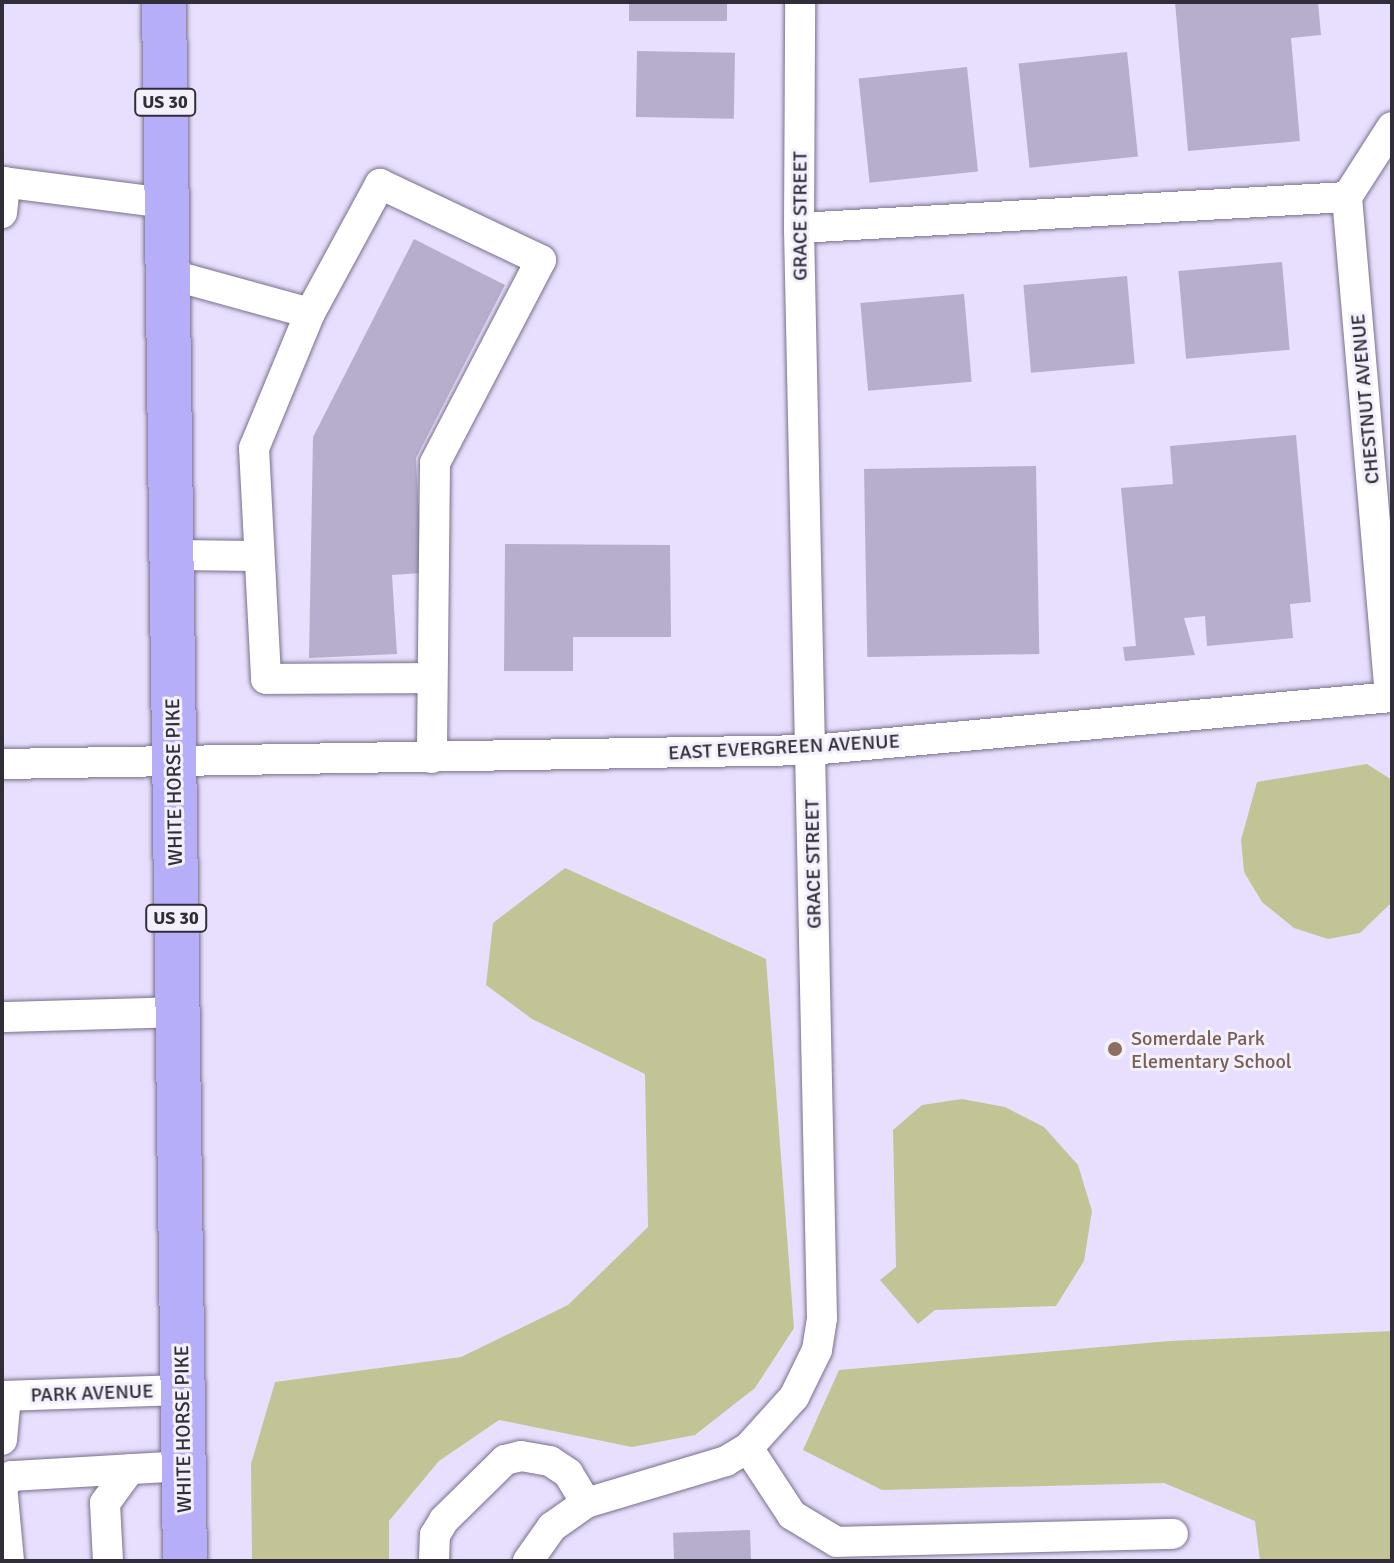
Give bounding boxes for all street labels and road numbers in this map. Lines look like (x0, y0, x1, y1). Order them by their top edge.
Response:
road number: US 30 (133, 88, 197, 116)
street label: GRACE STREET (788, 151, 812, 281)
street label: CHESTNUT AVENUE (1346, 313, 1384, 485)
street label: WHITE HORSE PIKE (161, 698, 187, 866)
street label: EAST EVERGREEN AVENUE (668, 729, 900, 765)
street label: GRACE STREET (800, 799, 826, 929)
road number: US 30 (144, 904, 208, 932)
street label: WHITE HORSE PIKE (170, 1345, 196, 1513)
street label: PARK AVENUE (30, 1379, 154, 1407)

